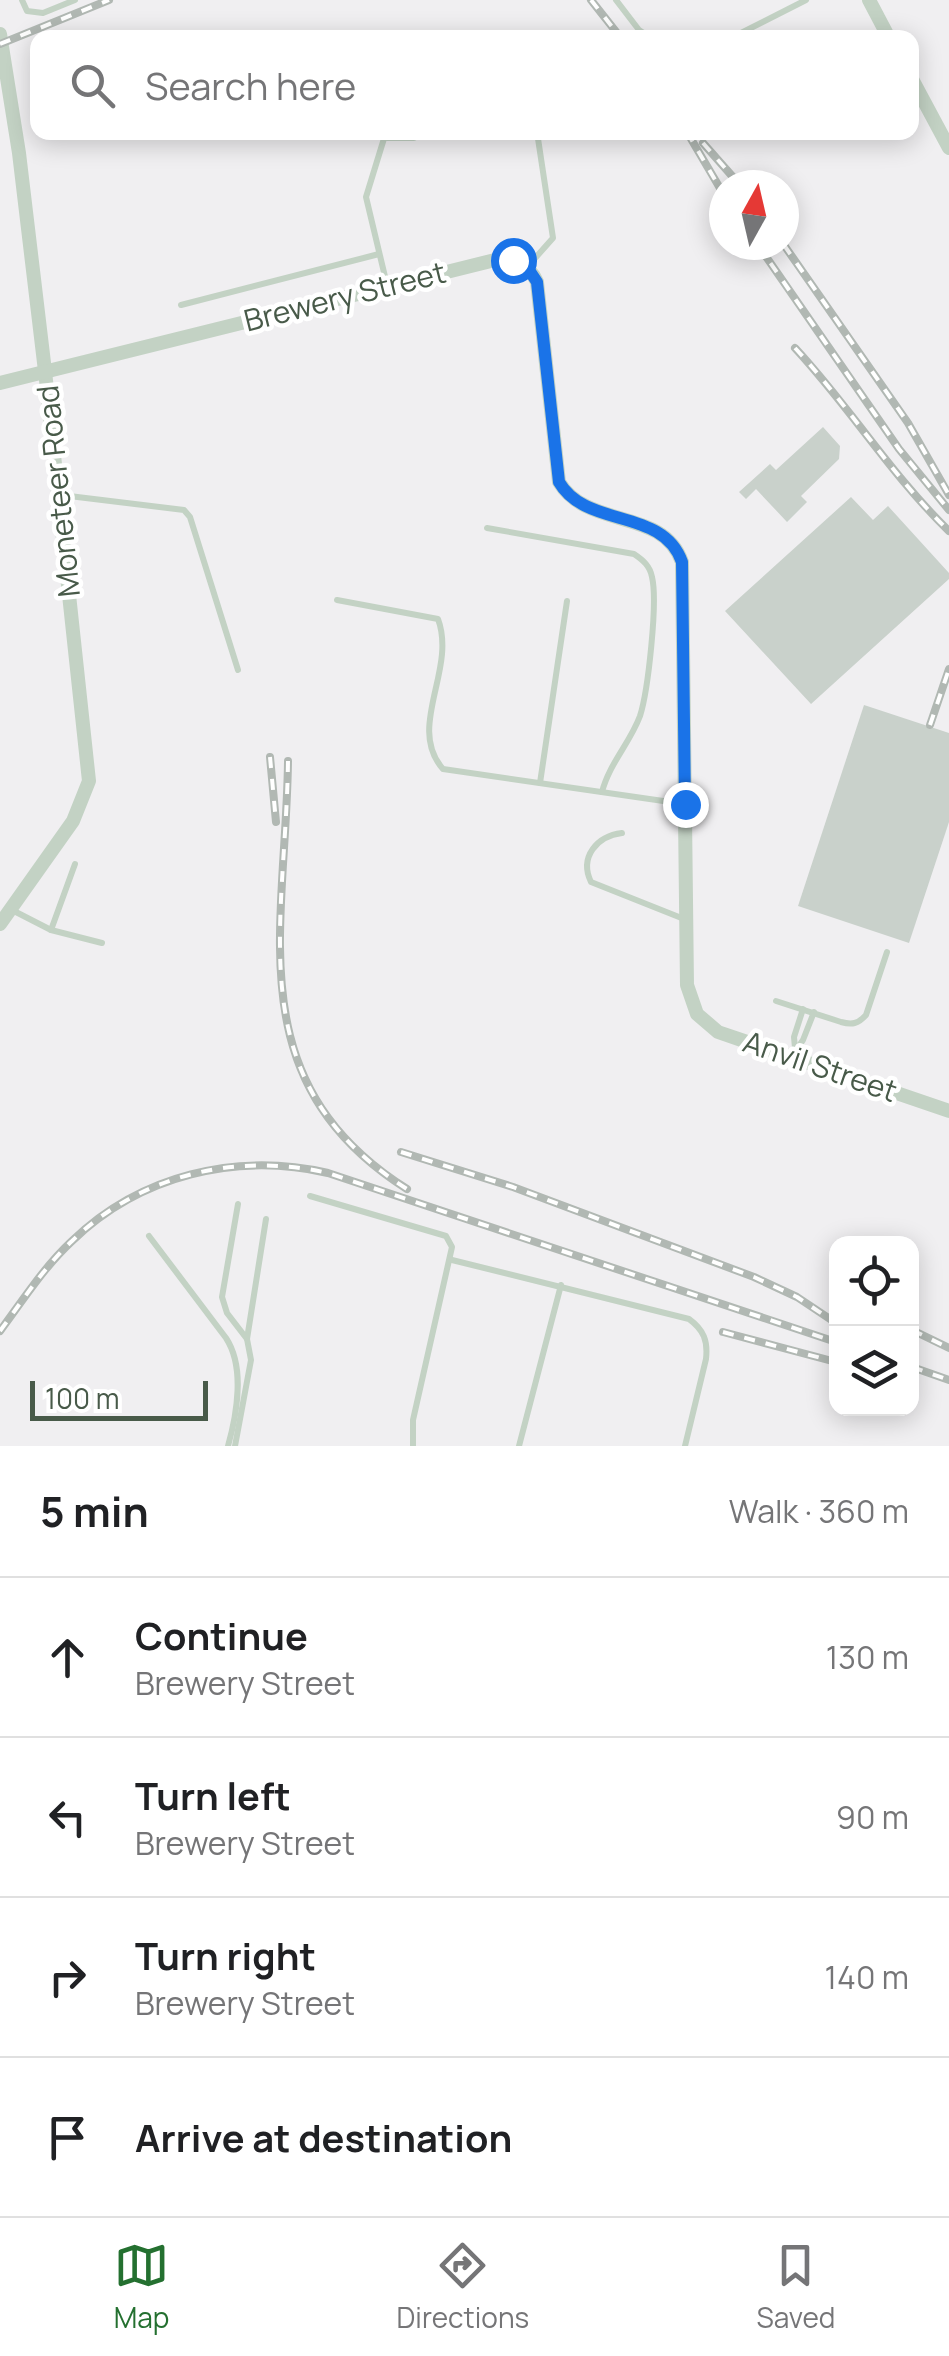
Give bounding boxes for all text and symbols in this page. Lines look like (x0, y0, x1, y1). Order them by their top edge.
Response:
search box (30, 30, 919, 140)
icon: search (65, 58, 120, 113)
text: Search here (145, 59, 356, 111)
north arrow (709, 170, 799, 260)
route start (491, 238, 537, 284)
street label: Brewery Street (240, 251, 450, 340)
street label: Moneteer Road (26, 383, 89, 599)
route end (663, 782, 709, 828)
street label: Anvil Street (738, 1020, 903, 1111)
map controls (829, 1236, 919, 1416)
button: locate (829, 1236, 919, 1326)
button: layers (829, 1326, 919, 1416)
scale bar (30, 1376, 208, 1420)
text: 100 m (45, 1379, 119, 1417)
text: 5 min (40, 1482, 149, 1540)
text: Walk · 360 m (729, 1489, 909, 1533)
text: Continue (135, 1609, 308, 1661)
icon: ahead (40, 1630, 95, 1685)
text: 130 m (826, 1635, 909, 1679)
text: Brewery Street (135, 1661, 355, 1705)
text: Turn left (135, 1769, 291, 1821)
icon: left (40, 1790, 95, 1845)
text: 90 m (836, 1795, 909, 1839)
text: Brewery Street (135, 1821, 355, 1865)
text: Turn right (135, 1929, 316, 1981)
icon: right (40, 1950, 95, 2005)
text: 140 m (825, 1955, 909, 1999)
text: Brewery Street (135, 1981, 355, 2025)
icon: arrive (40, 2110, 95, 2165)
text: Arrive at destination (135, 2111, 512, 2163)
tab: Map (114, 2238, 169, 2336)
tab: Directions (397, 2238, 529, 2336)
tab: Saved (756, 2238, 835, 2336)

